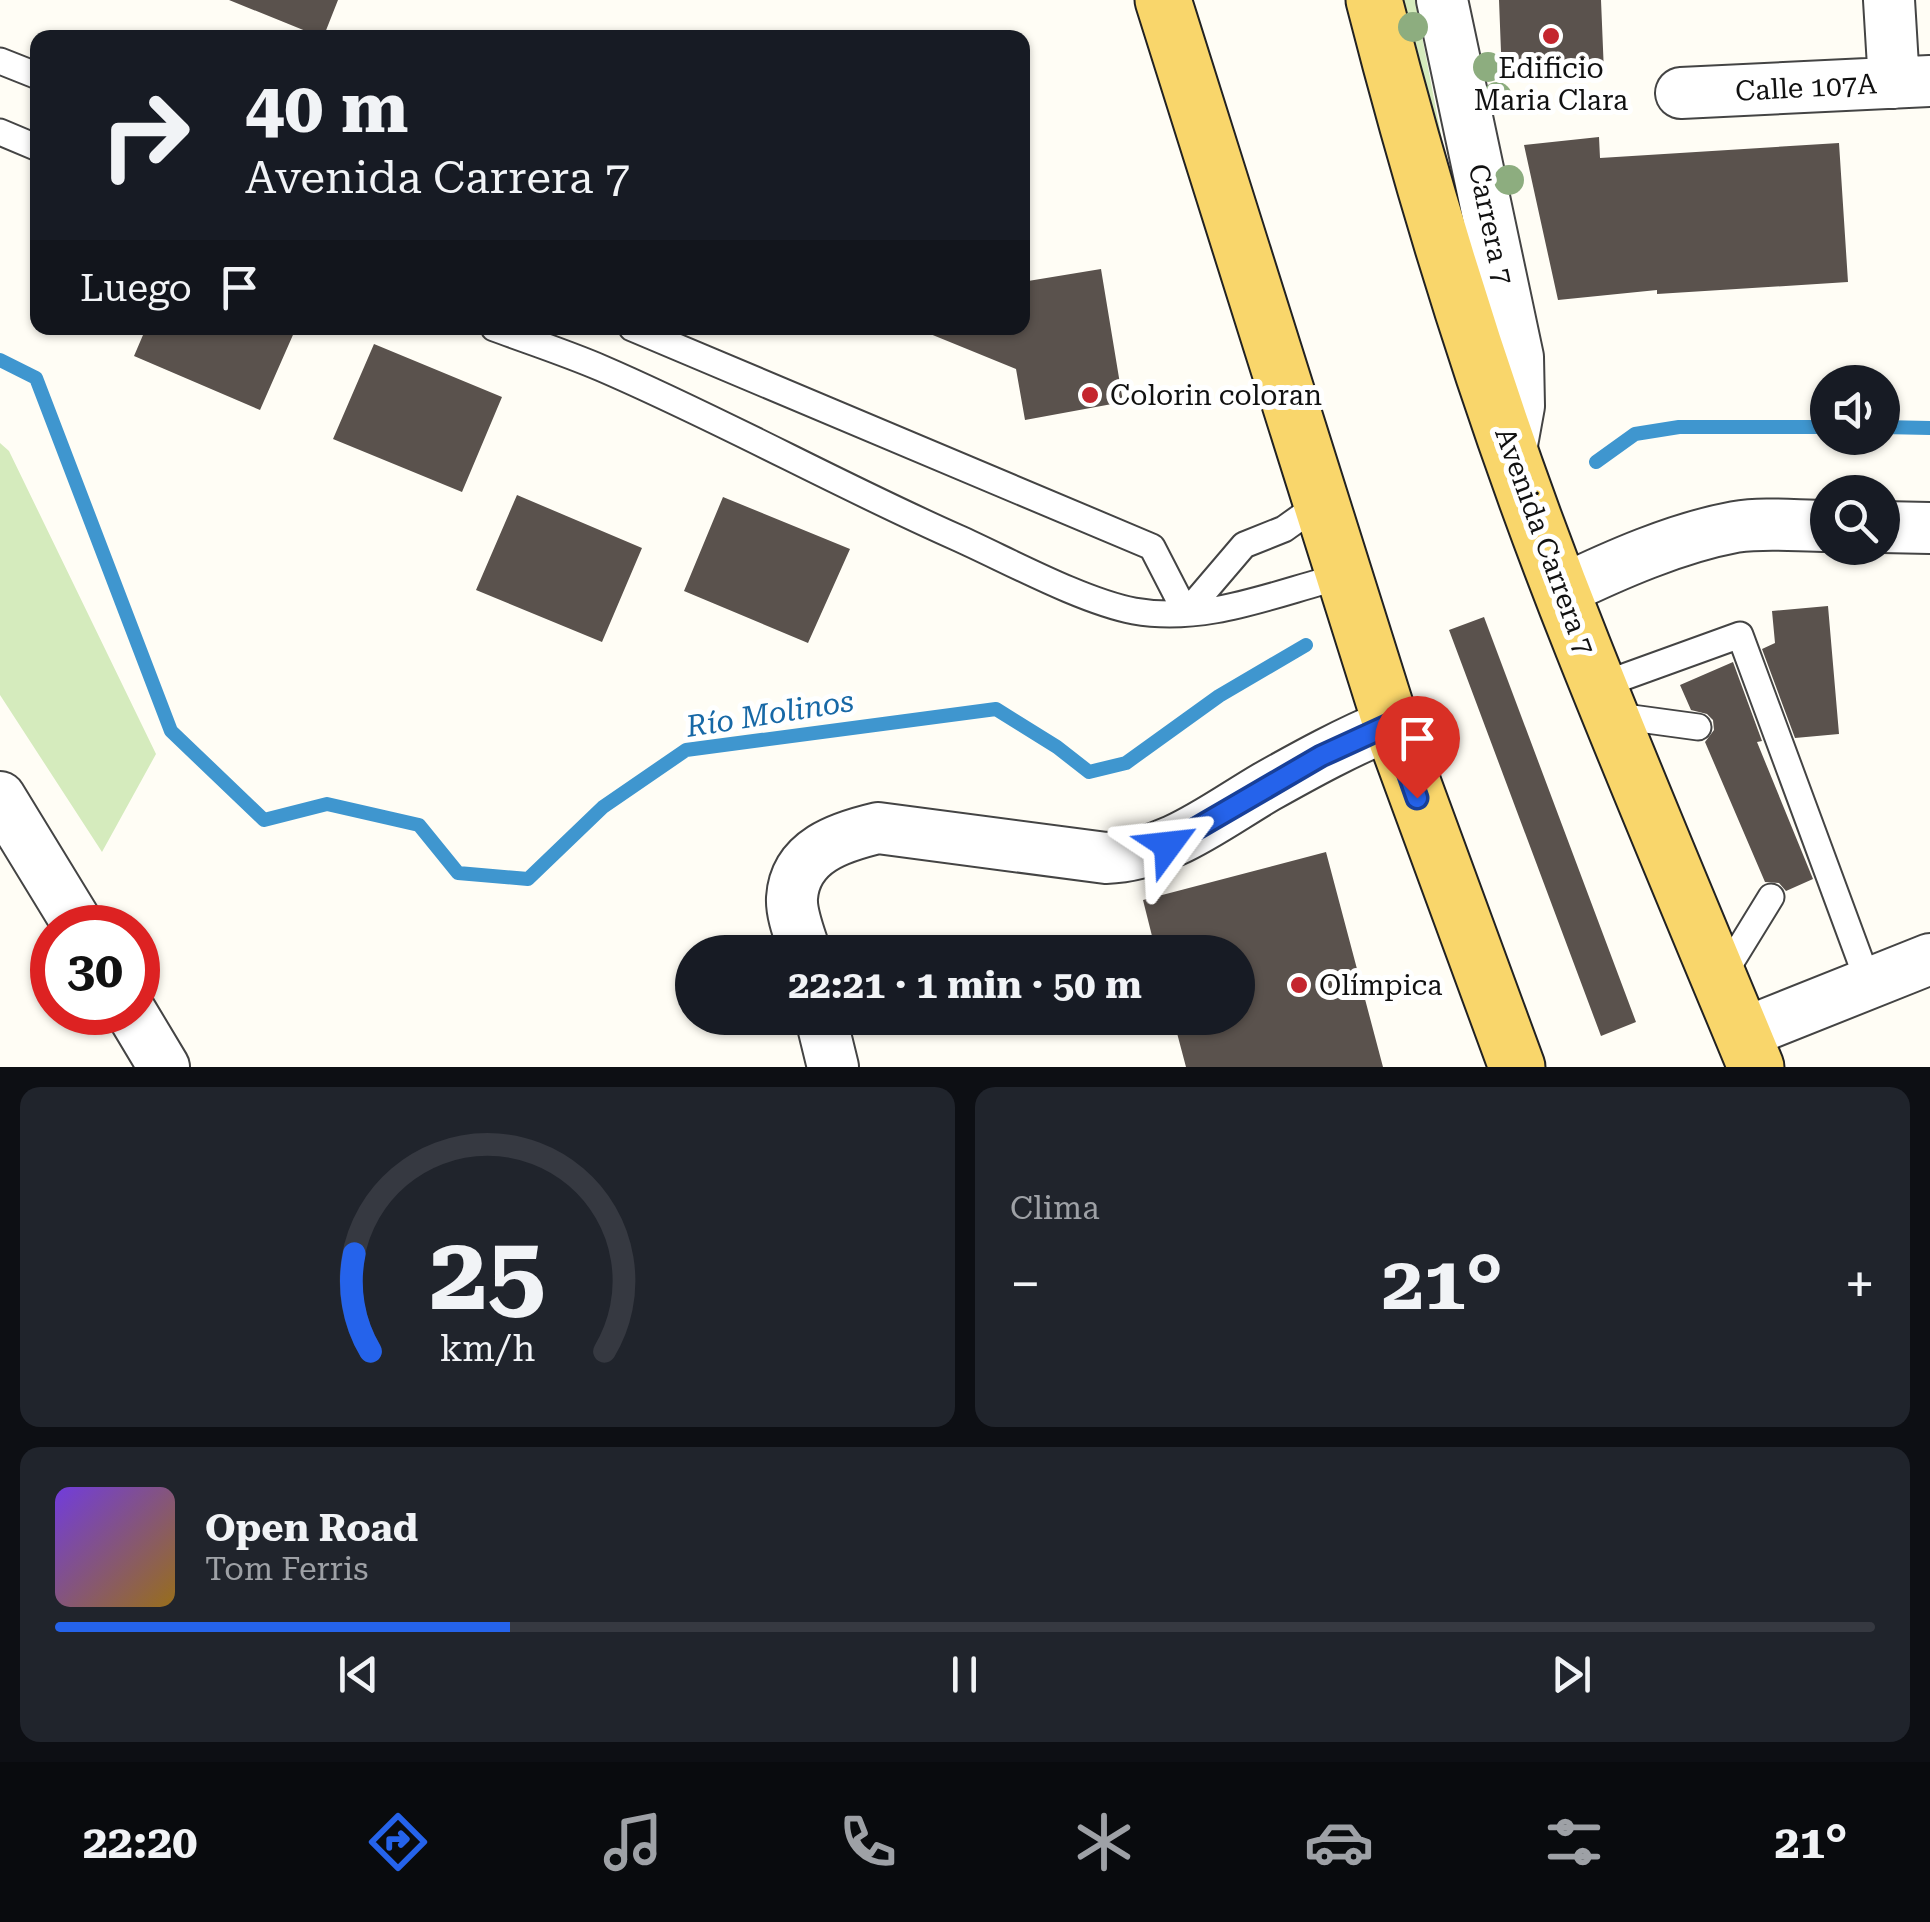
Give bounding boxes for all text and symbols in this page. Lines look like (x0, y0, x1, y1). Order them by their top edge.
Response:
marker: Edificio Maria Clara (1540, 25, 1562, 47)
place label: Edificio Maria Clara (1474, 52, 1628, 117)
text: 40 m (245, 67, 409, 149)
street label: Calle 107A (1734, 67, 1878, 108)
icon: right (80, 70, 210, 200)
text: Avenida Carrera 7 (245, 151, 630, 204)
street label: Carrera 7 (1462, 161, 1519, 287)
icon: arrive (212, 260, 267, 315)
text: Luego (80, 266, 192, 310)
map controls (1810, 365, 1900, 565)
button: sound (1810, 365, 1900, 455)
place label: Colorin coloran (1110, 379, 1322, 412)
marker: Colorin coloran (1079, 384, 1101, 406)
street label: Avenida Carrera 7 (1488, 423, 1601, 659)
button: search (1810, 475, 1900, 565)
water label: Río Molinos (683, 683, 856, 744)
pin (1375, 696, 1460, 799)
icon: arrive (1390, 711, 1445, 766)
position arrow (1116, 793, 1220, 897)
speed limit sign: 30 (30, 905, 160, 1035)
text: 22:21 · 1 min · 50 m (788, 963, 1142, 1007)
place label: Olímpica (1319, 969, 1442, 1002)
marker: Olímpica (1288, 974, 1310, 996)
text: Clima (1010, 1189, 1100, 1227)
text: 25 (429, 1213, 546, 1334)
text: 21° (1382, 1239, 1503, 1327)
text: − (1010, 1252, 1041, 1316)
text: + (1844, 1252, 1875, 1316)
text: km/h (440, 1328, 535, 1370)
text: Open Road (205, 1506, 418, 1550)
text: Tom Ferris (205, 1550, 368, 1588)
icon: previous (331, 1647, 386, 1702)
icon: pause (937, 1647, 992, 1702)
icon: next (1544, 1647, 1599, 1702)
icon: directions (363, 1807, 433, 1877)
icon: music (598, 1807, 668, 1877)
icon: phone (833, 1807, 903, 1877)
icon: climate (1069, 1807, 1139, 1877)
icon: car (1304, 1807, 1374, 1877)
icon: filters (1539, 1807, 1609, 1877)
text: 22:20 (83, 1816, 198, 1869)
text: 21° (1775, 1816, 1847, 1869)

